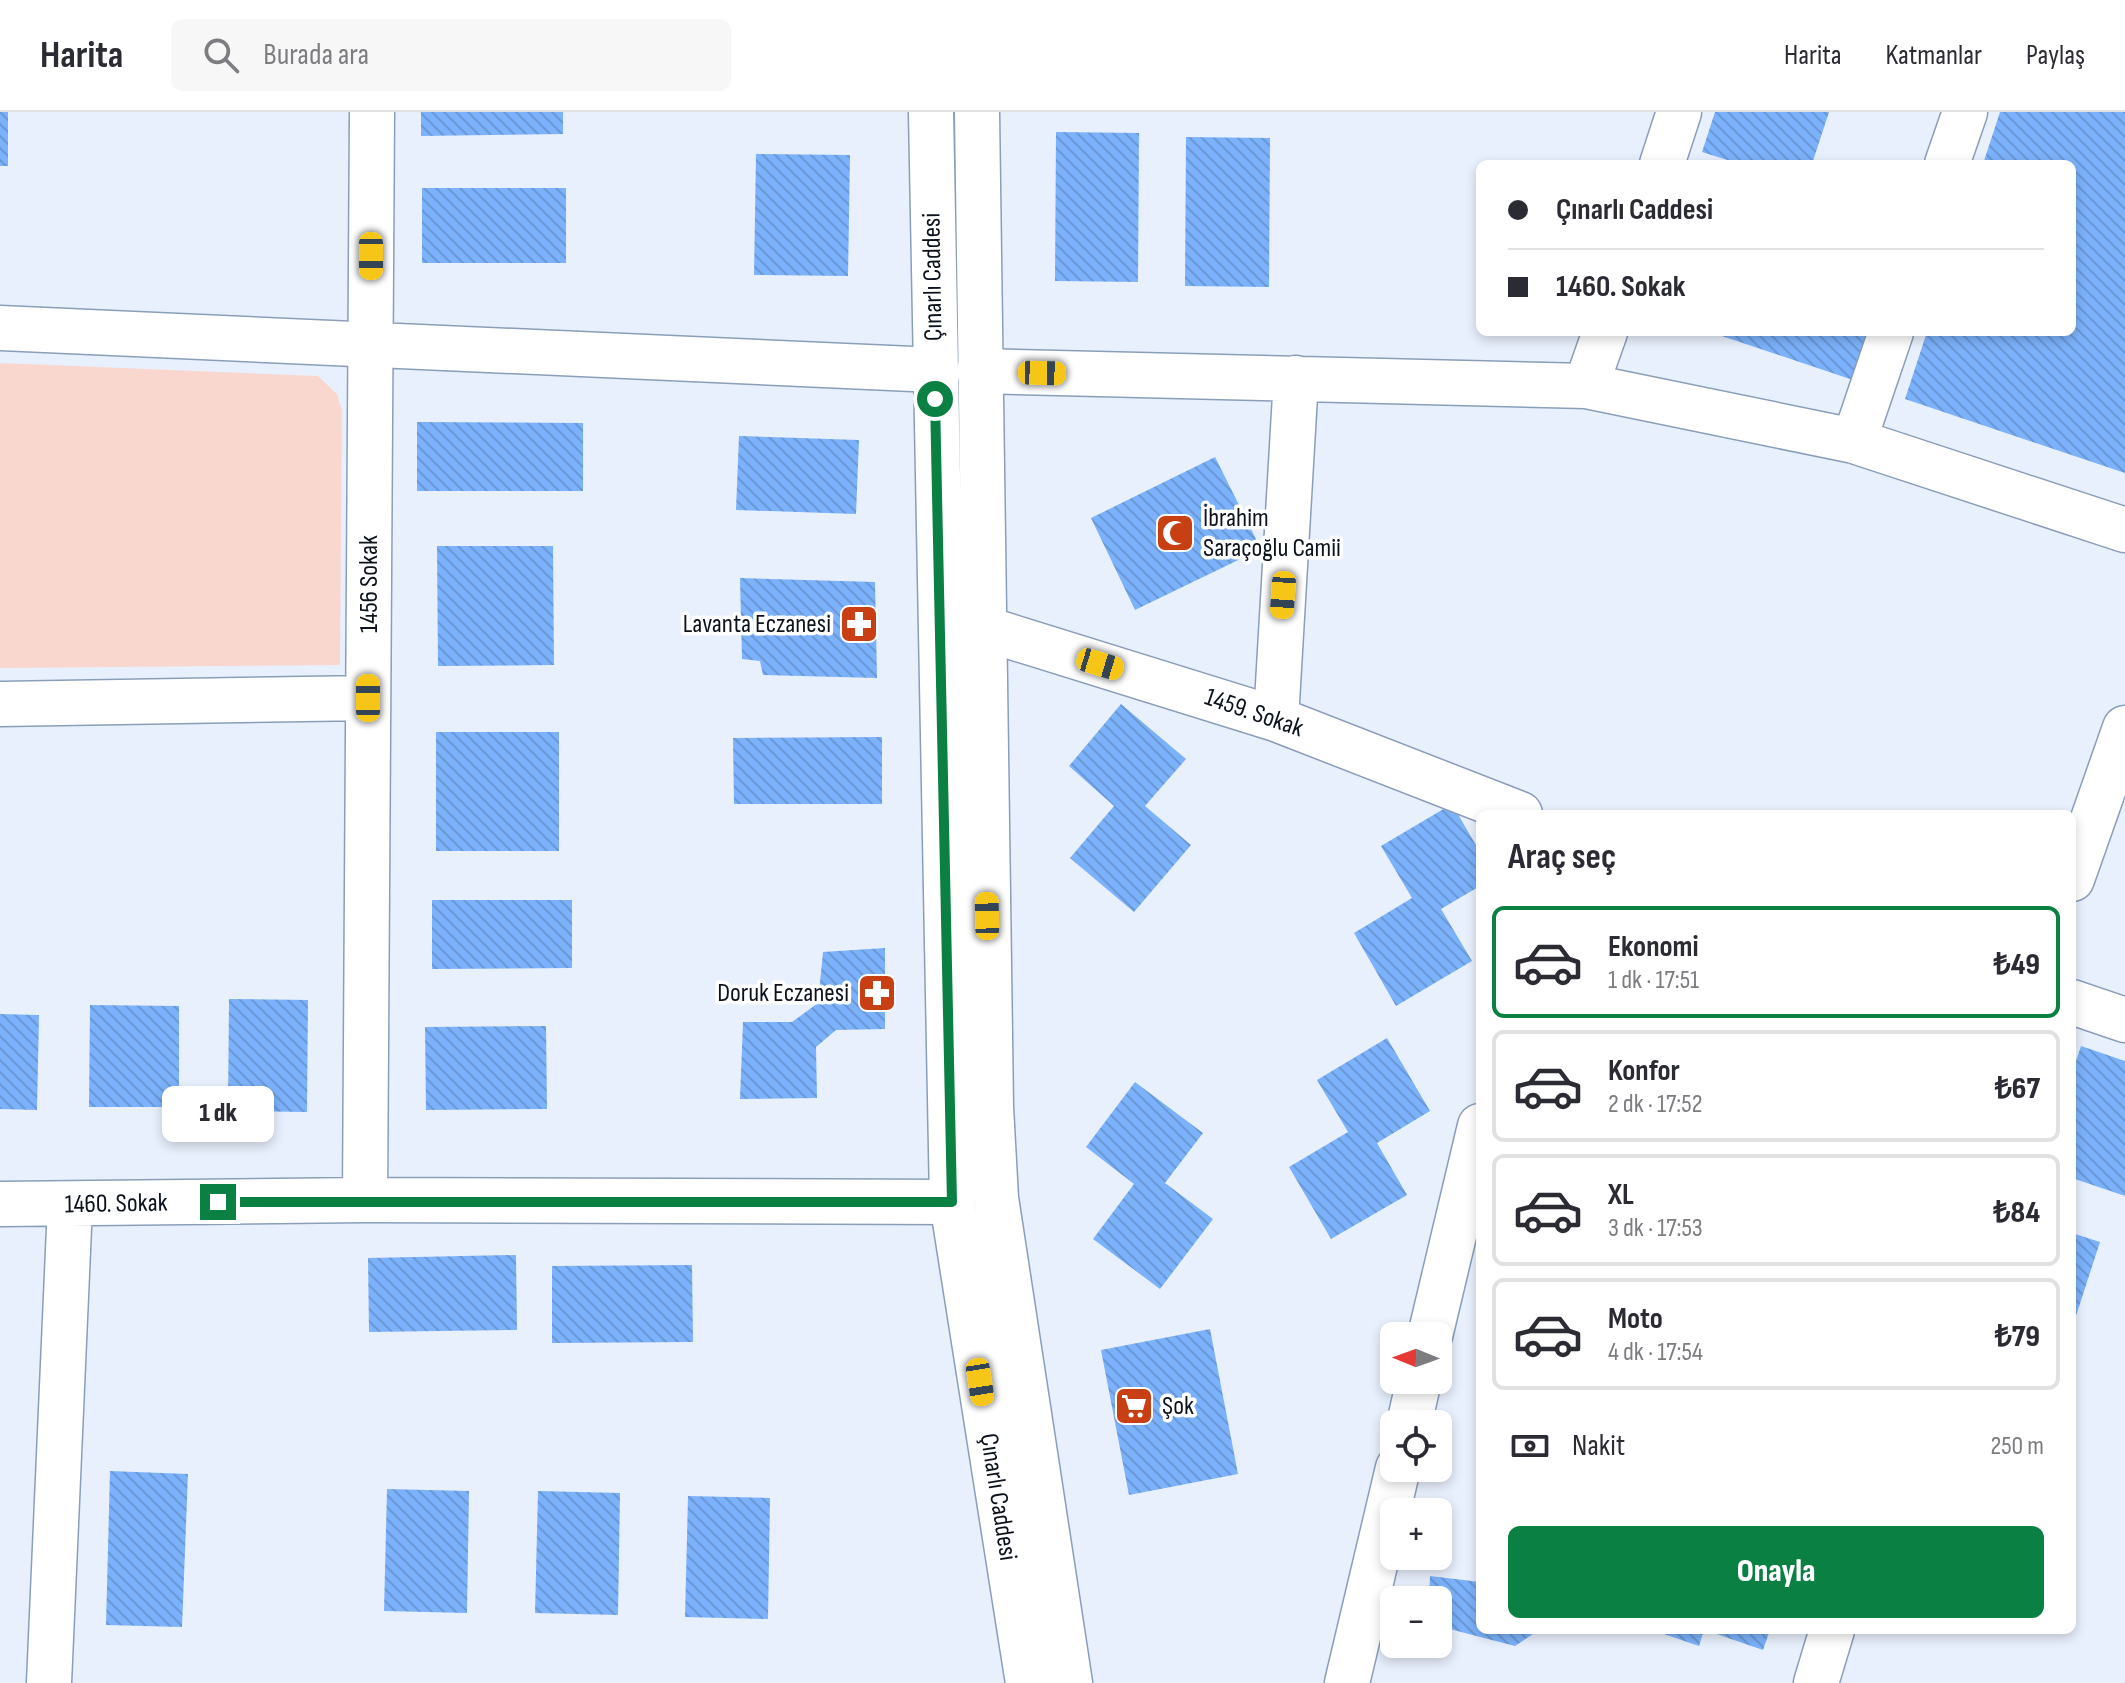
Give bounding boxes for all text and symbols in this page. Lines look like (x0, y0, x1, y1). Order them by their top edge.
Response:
search box (171, 19, 731, 91)
text: Harita (40, 33, 123, 78)
icon: search (199, 33, 243, 77)
text: Burada ara (263, 37, 369, 73)
text: Harita (1784, 39, 1842, 72)
text: Katmanlar (1886, 39, 1982, 72)
text: Paylaş (2026, 39, 2085, 72)
text: Çınarlı Caddesi (1556, 192, 1713, 228)
street label: Çınarlı Caddesi (916, 213, 950, 341)
car (359, 232, 383, 280)
text: 1460. Sokak (1556, 269, 1685, 305)
car (1018, 361, 1066, 385)
route start (917, 381, 953, 417)
place label: İbrahim Saraçoğlu Camii (1203, 503, 1341, 564)
mosque icon: İbrahim Saraçoğlu Camii (1154, 512, 1196, 554)
street label: 1456 Sokak (354, 535, 385, 633)
car (1269, 570, 1297, 620)
pharmacy icon: Lavanta Eczanesi (838, 603, 880, 645)
place label: Lavanta Eczanesi (683, 609, 831, 640)
car (1074, 646, 1126, 682)
car (356, 674, 380, 722)
street label: 1459. Sokak (1201, 682, 1307, 744)
text: Araç seç (1508, 836, 1616, 879)
car (975, 892, 999, 940)
icon: car (1512, 926, 1584, 998)
text: Ekonomi (1608, 929, 1699, 965)
text: ₺49 (1994, 947, 2040, 983)
text: 1 dk · 17:51 (1608, 965, 1699, 996)
pharmacy icon: Doruk Eczanesi (856, 972, 898, 1014)
place label: Doruk Eczanesi (717, 978, 849, 1009)
icon: car (1512, 1050, 1584, 1122)
text: Konfor (1608, 1053, 1680, 1089)
text: ₺67 (1995, 1071, 2040, 1107)
callout: 1 dk (162, 1086, 274, 1142)
text: 2 dk · 17:52 (1608, 1089, 1702, 1120)
text: 1 dk (199, 1098, 237, 1129)
icon: car (1512, 1174, 1584, 1246)
text: XL (1608, 1177, 1634, 1213)
route end (200, 1184, 236, 1220)
street label: 1460. Sokak (64, 1188, 168, 1220)
text: ₺84 (1993, 1195, 2040, 1231)
text: 3 dk · 17:53 (1608, 1213, 1703, 1244)
icon: car (1512, 1298, 1584, 1370)
text: Moto (1608, 1301, 1663, 1337)
text: ₺79 (1995, 1319, 2040, 1355)
north arrow (1380, 1322, 1452, 1394)
map controls (1380, 1322, 1452, 1658)
text: 4 dk · 17:54 (1608, 1337, 1703, 1368)
car (964, 1356, 996, 1408)
supermarket icon: Şok (1113, 1385, 1155, 1427)
place label: Şok (1162, 1391, 1194, 1422)
button: locate (1380, 1410, 1452, 1482)
icon: cash (1508, 1424, 1552, 1468)
text: Nakit (1572, 1428, 1625, 1464)
street label: Çınarlı Caddesi (973, 1431, 1023, 1563)
text: 250 m (1990, 1431, 2044, 1462)
button: + (1380, 1498, 1452, 1570)
button: Onayla (1508, 1526, 2044, 1618)
button: − (1380, 1586, 1452, 1658)

